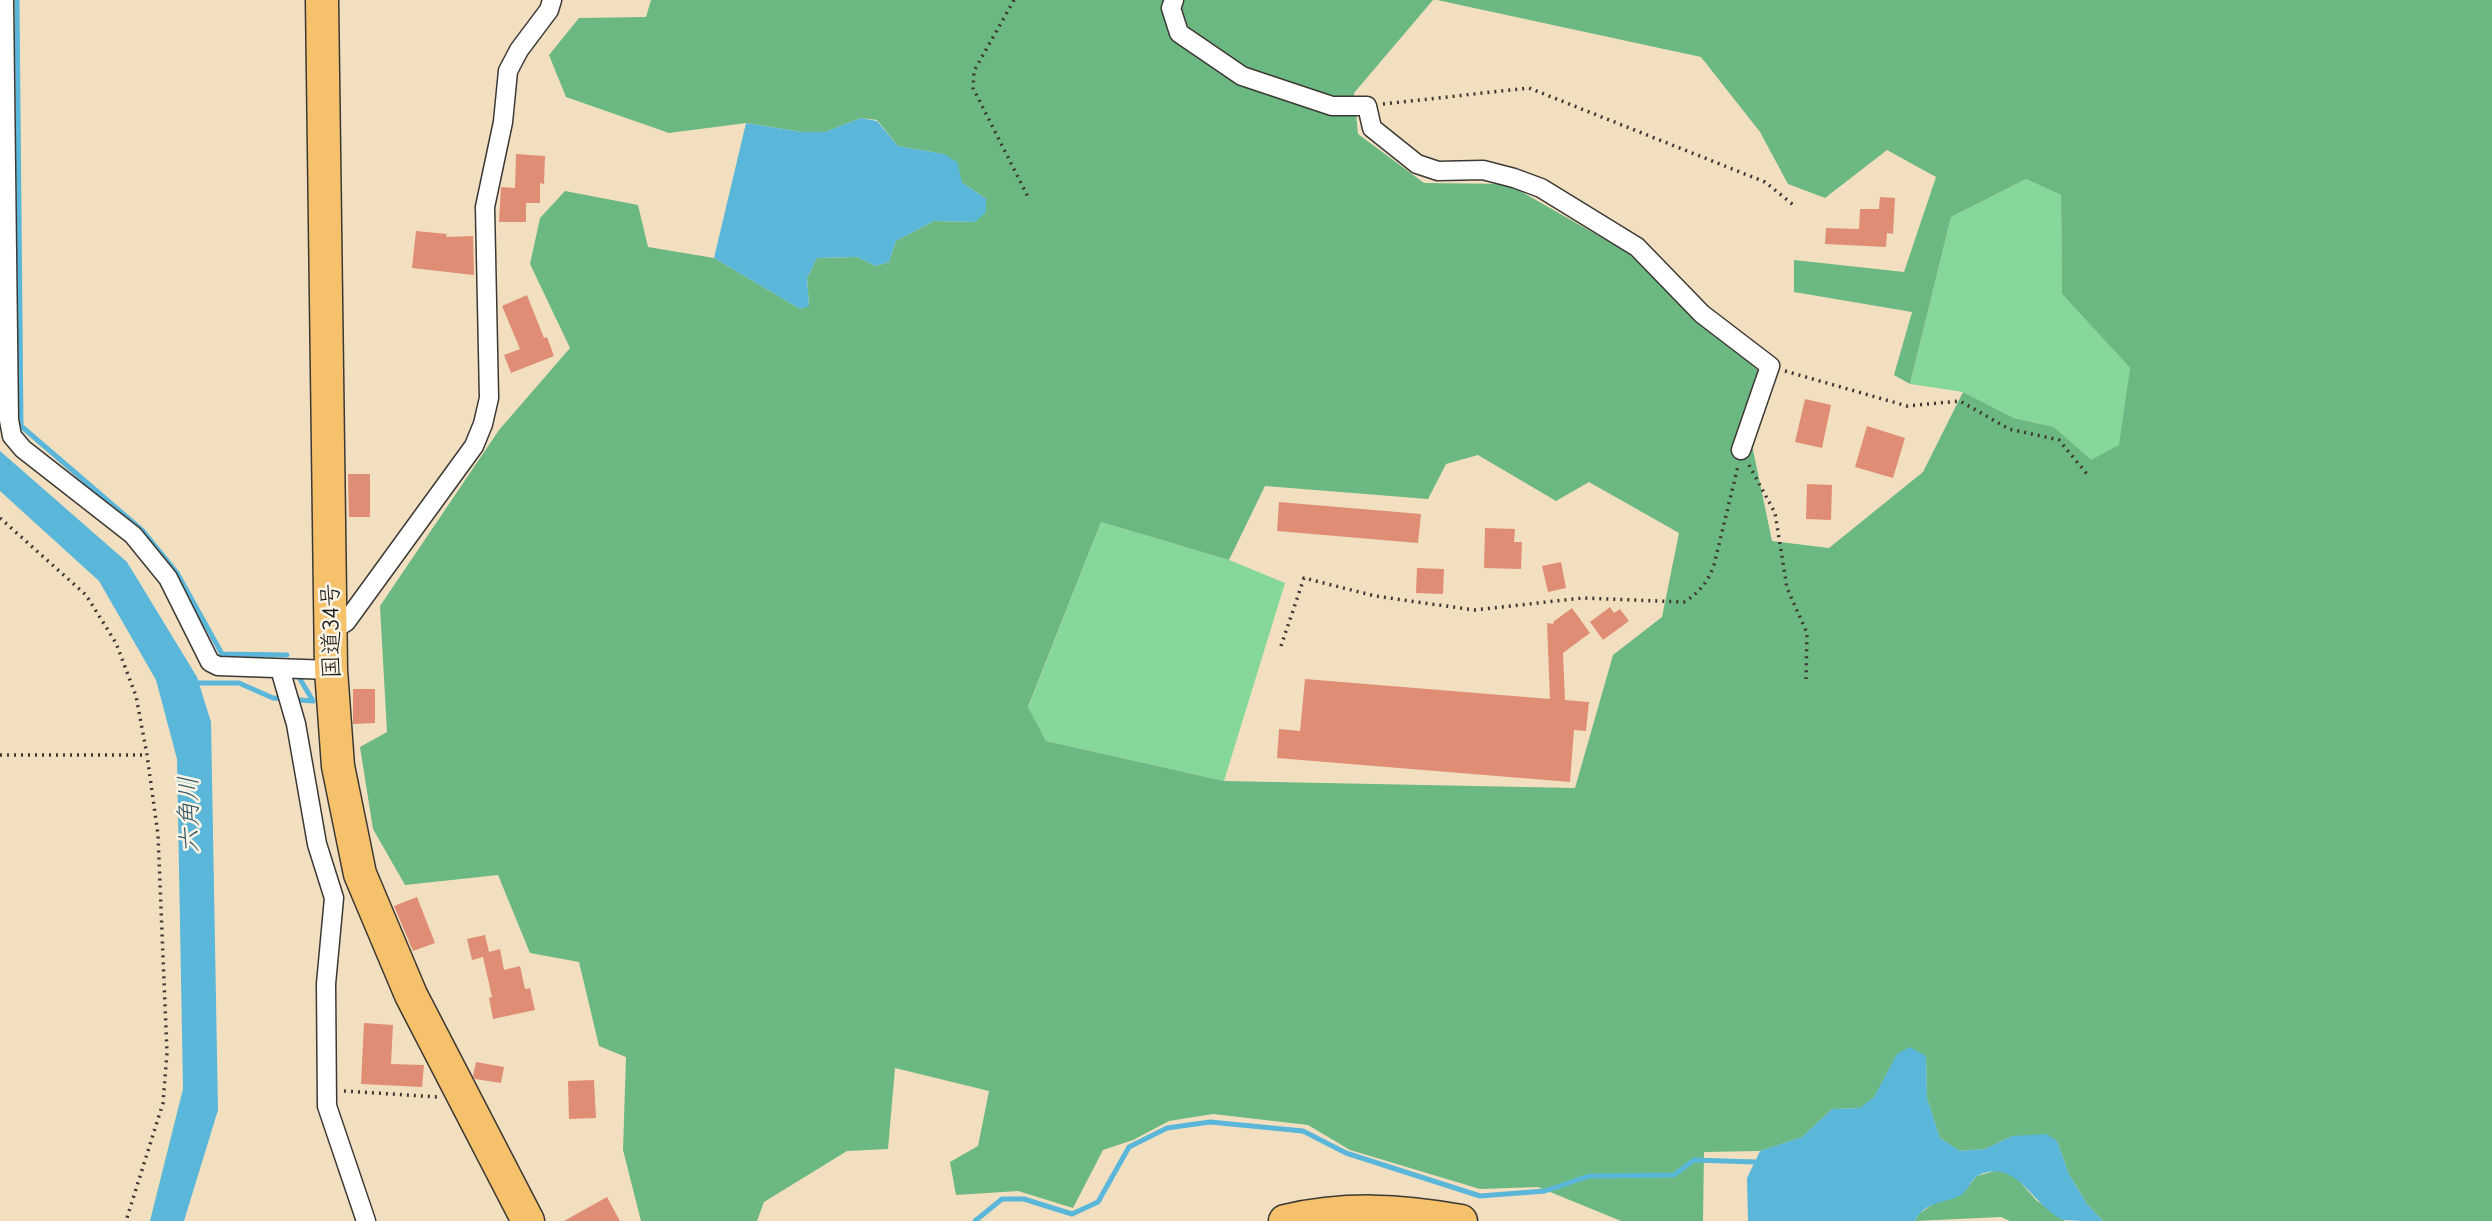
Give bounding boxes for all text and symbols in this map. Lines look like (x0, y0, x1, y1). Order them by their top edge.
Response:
street label: 国道34号 (317, 583, 347, 679)
water label: 六角川 (174, 776, 206, 854)

